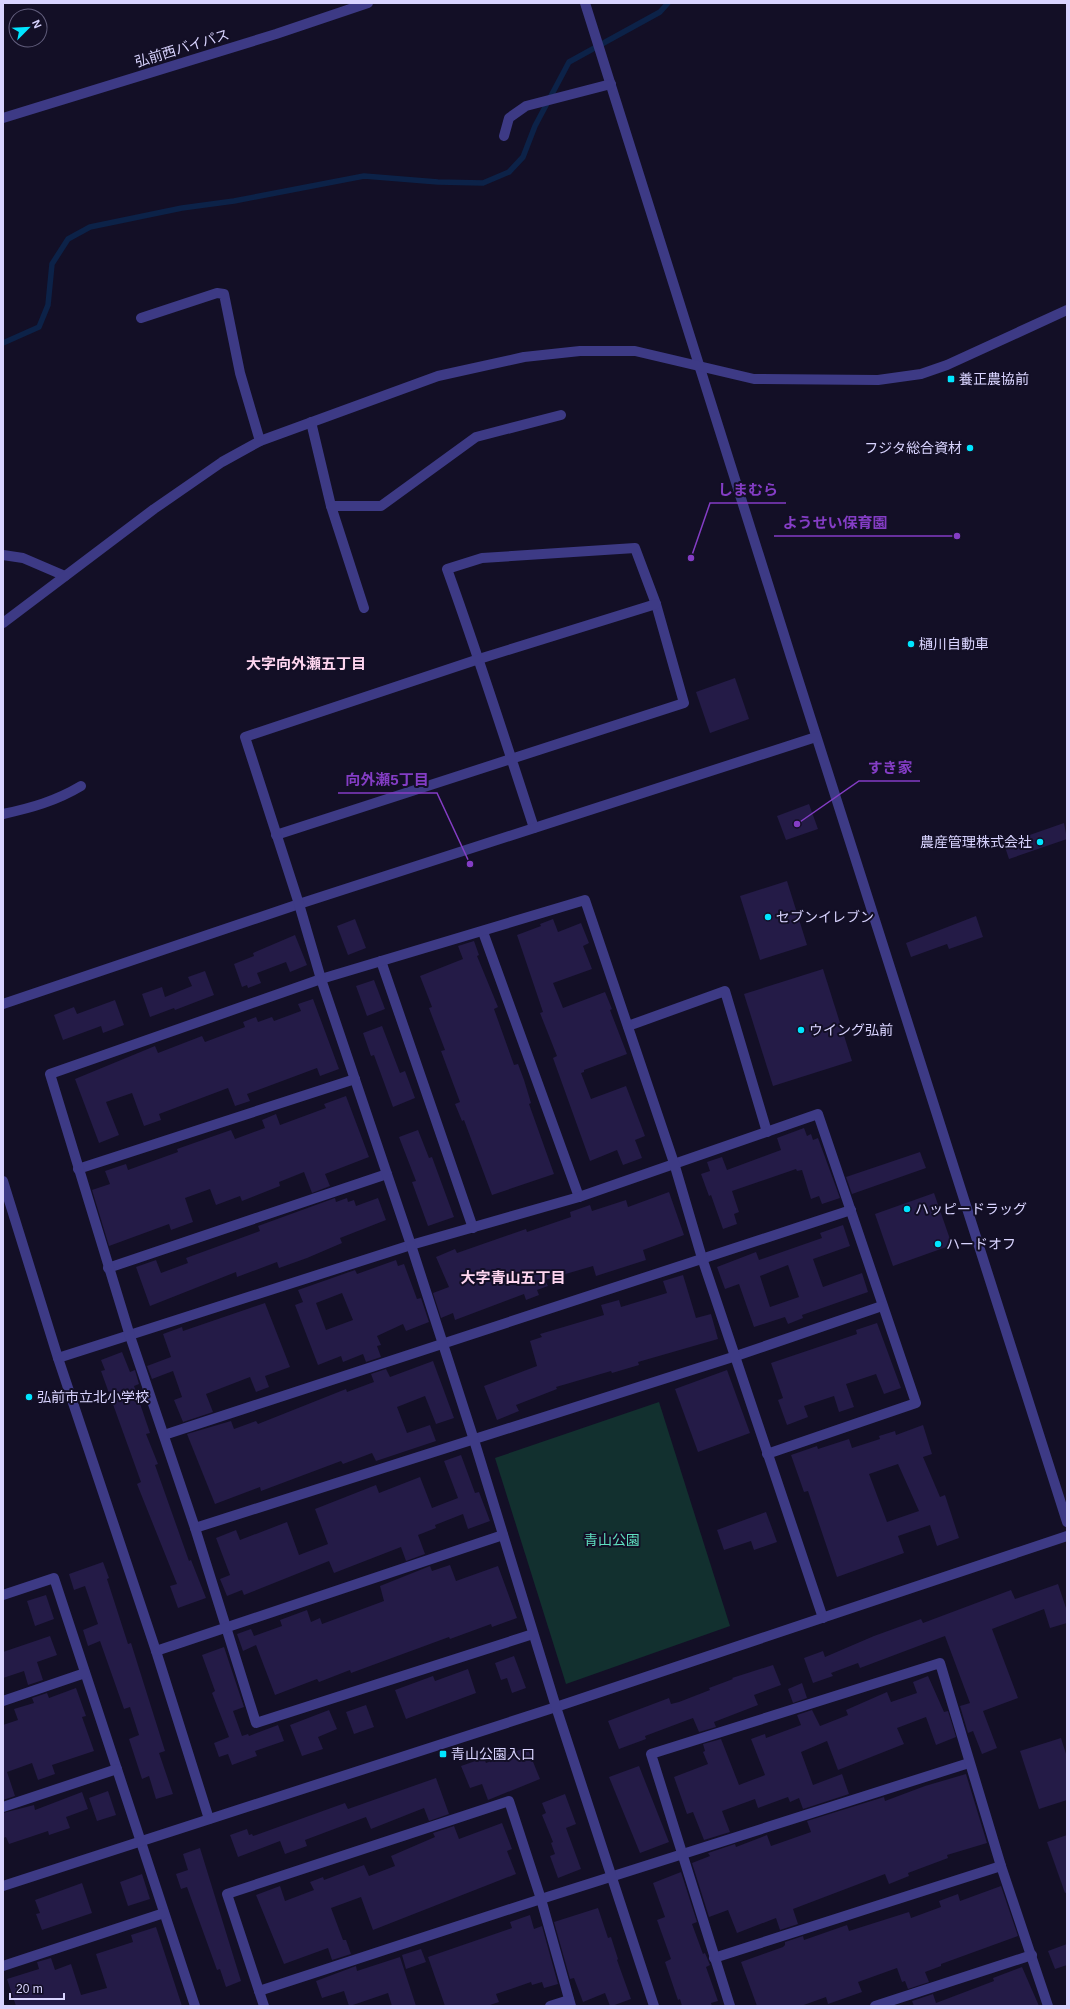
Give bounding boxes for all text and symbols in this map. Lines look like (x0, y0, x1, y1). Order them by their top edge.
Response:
north arrow (8, 8, 48, 48)
text: N (30, 18, 44, 30)
street label: 弘前西バイパス (133, 26, 231, 70)
place label: 養正農協前 (959, 371, 1029, 387)
marker: 養正農協前 (946, 374, 956, 384)
place label: フジタ総合資材 (864, 440, 962, 456)
marker: フジタ総合資材 (965, 443, 975, 453)
callout: しまむら (710, 476, 786, 503)
text: しまむら (718, 481, 778, 498)
callout: ようせい保育園 (774, 509, 895, 536)
text: ようせい保育園 (782, 514, 888, 531)
place label: 樋川自動車 (919, 636, 989, 652)
marker: 樋川自動車 (906, 639, 916, 649)
district label: 大字向外瀬五丁目 (246, 655, 366, 672)
callout: すき家 (859, 754, 920, 781)
text: すき家 (867, 759, 913, 776)
callout: 向外瀬5丁目 (338, 766, 437, 793)
text: 向外瀬5丁目 (345, 771, 429, 788)
place label: 農産管理株式会社 (920, 834, 1032, 850)
marker: 農産管理株式会社 (1035, 837, 1045, 847)
place label: セブンイレブン (776, 909, 874, 925)
marker: セブンイレブン (763, 912, 773, 922)
place label: ウイング弘前 (809, 1022, 893, 1038)
marker: ウイング弘前 (796, 1025, 806, 1035)
place label: ハッピードラッグ (915, 1201, 1027, 1217)
marker: ハッピードラッグ (902, 1204, 912, 1214)
place label: ハードオフ (946, 1236, 1016, 1252)
marker: ハードオフ (933, 1239, 943, 1249)
district label: 大字青山五丁目 (460, 1269, 566, 1286)
place label: 弘前市立北小学校 (37, 1389, 149, 1405)
marker: 弘前市立北小学校 (24, 1392, 34, 1402)
park label: 青山公園 (584, 1532, 640, 1548)
place label: 青山公園入口 (451, 1746, 535, 1762)
marker: 青山公園入口 (438, 1749, 448, 1759)
scale bar (10, 1975, 64, 2001)
text: 20 m (16, 1982, 43, 1996)

